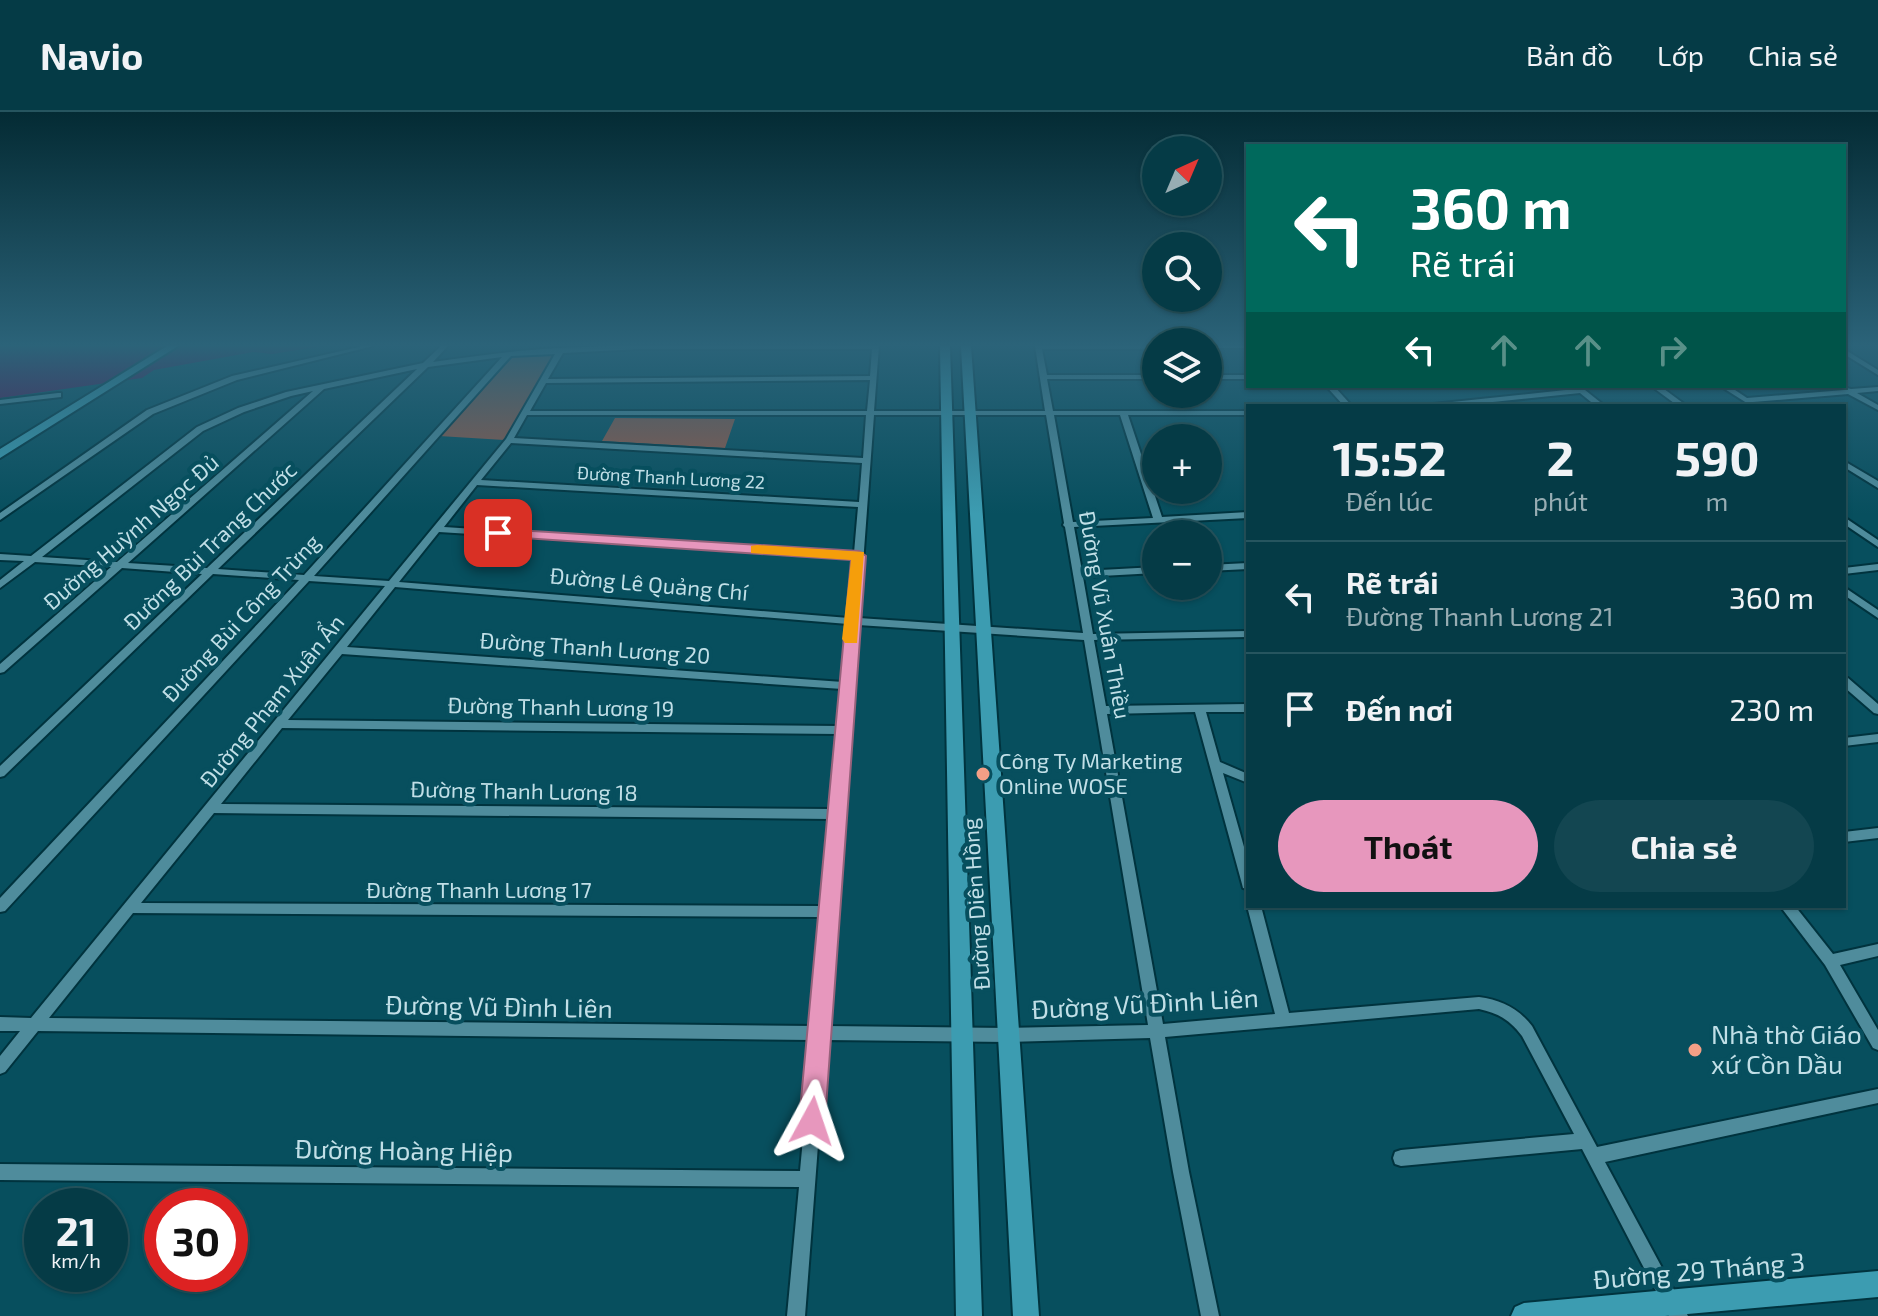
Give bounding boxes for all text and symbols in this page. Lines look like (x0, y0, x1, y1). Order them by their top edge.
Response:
text: Navio (40, 32, 143, 78)
text: Bản đồ (1526, 38, 1613, 72)
text: Lớp (1657, 38, 1704, 72)
text: Chia sẻ (1748, 38, 1838, 72)
north arrow (1142, 136, 1222, 216)
map controls (1142, 136, 1222, 600)
text: 360 m (1410, 173, 1572, 240)
icon: left (1278, 176, 1382, 280)
button: search (1142, 232, 1222, 312)
text: Rẽ trái (1410, 241, 1516, 284)
button: layers (1142, 328, 1222, 408)
icon: left (1398, 328, 1442, 372)
icon: ahead (1482, 328, 1526, 372)
icon: ahead (1566, 328, 1610, 372)
icon: right (1650, 328, 1694, 372)
button: + (1142, 424, 1222, 504)
text: 15:52 (1333, 428, 1446, 486)
text: 2 (1546, 428, 1574, 486)
text: 590 (1674, 428, 1759, 486)
street label: Đường Huỳnh Ngọc Đủ (38, 448, 223, 614)
street label: Đường Bùi Trang Chước (117, 456, 301, 635)
street label: Đường Thanh Lương 22 (576, 461, 766, 493)
text: Đến lúc (1346, 485, 1433, 516)
text: phút (1533, 485, 1588, 516)
text: m (1706, 485, 1728, 516)
pin (464, 499, 532, 567)
street label: Đường Vũ Xuân Thiều (1075, 509, 1137, 721)
icon: arrive (476, 511, 520, 555)
button: − (1142, 520, 1222, 600)
street label: Đường Bùi Công Trừng (156, 528, 325, 706)
street label: Đường Lê Quảng Chí (549, 561, 751, 606)
text: Rẽ trái (1346, 564, 1439, 600)
icon: left (1278, 575, 1322, 619)
text: 360 m (1729, 579, 1814, 615)
text: Đường Thanh Lương 21 (1346, 600, 1614, 631)
street label: Đường Phạm Xuân Ẩn (193, 608, 349, 792)
street label: Đường Thanh Lương 20 (479, 626, 711, 668)
icon: arrive (1278, 687, 1322, 731)
street label: Đường Thanh Lương 19 (447, 691, 675, 721)
text: Đến nơi (1346, 691, 1453, 727)
text: 230 m (1729, 691, 1814, 727)
place label: Công Ty Marketing Online WOSE (999, 747, 1183, 798)
marker: Công Ty Marketing Online WOSE (974, 765, 992, 783)
street label: Đường Thanh Lương 18 (410, 775, 638, 805)
button: Thoát (1278, 800, 1538, 892)
button: Chia sẻ (1554, 800, 1814, 892)
street label: Đường Diên Hồng (956, 817, 994, 991)
street label: Đường Thanh Lương 17 (366, 876, 592, 902)
street label: Đường Vũ Đình Liên (1031, 981, 1259, 1024)
street label: Đường Vũ Đình Liên (385, 988, 613, 1023)
place label: Nhà thờ Giáo xứ Cồn Dầu (1711, 1018, 1862, 1079)
marker: Nhà thờ Giáo xứ Cồn Dầu (1686, 1041, 1704, 1059)
position arrow (770, 1079, 854, 1163)
street label: Đường Hoàng Hiệp (295, 1132, 513, 1167)
speed limit sign: 30 (144, 1188, 248, 1292)
text: 21 (56, 1206, 96, 1254)
street label: Đường 29 Tháng 3 (1592, 1245, 1806, 1294)
text: km/h (51, 1248, 101, 1272)

